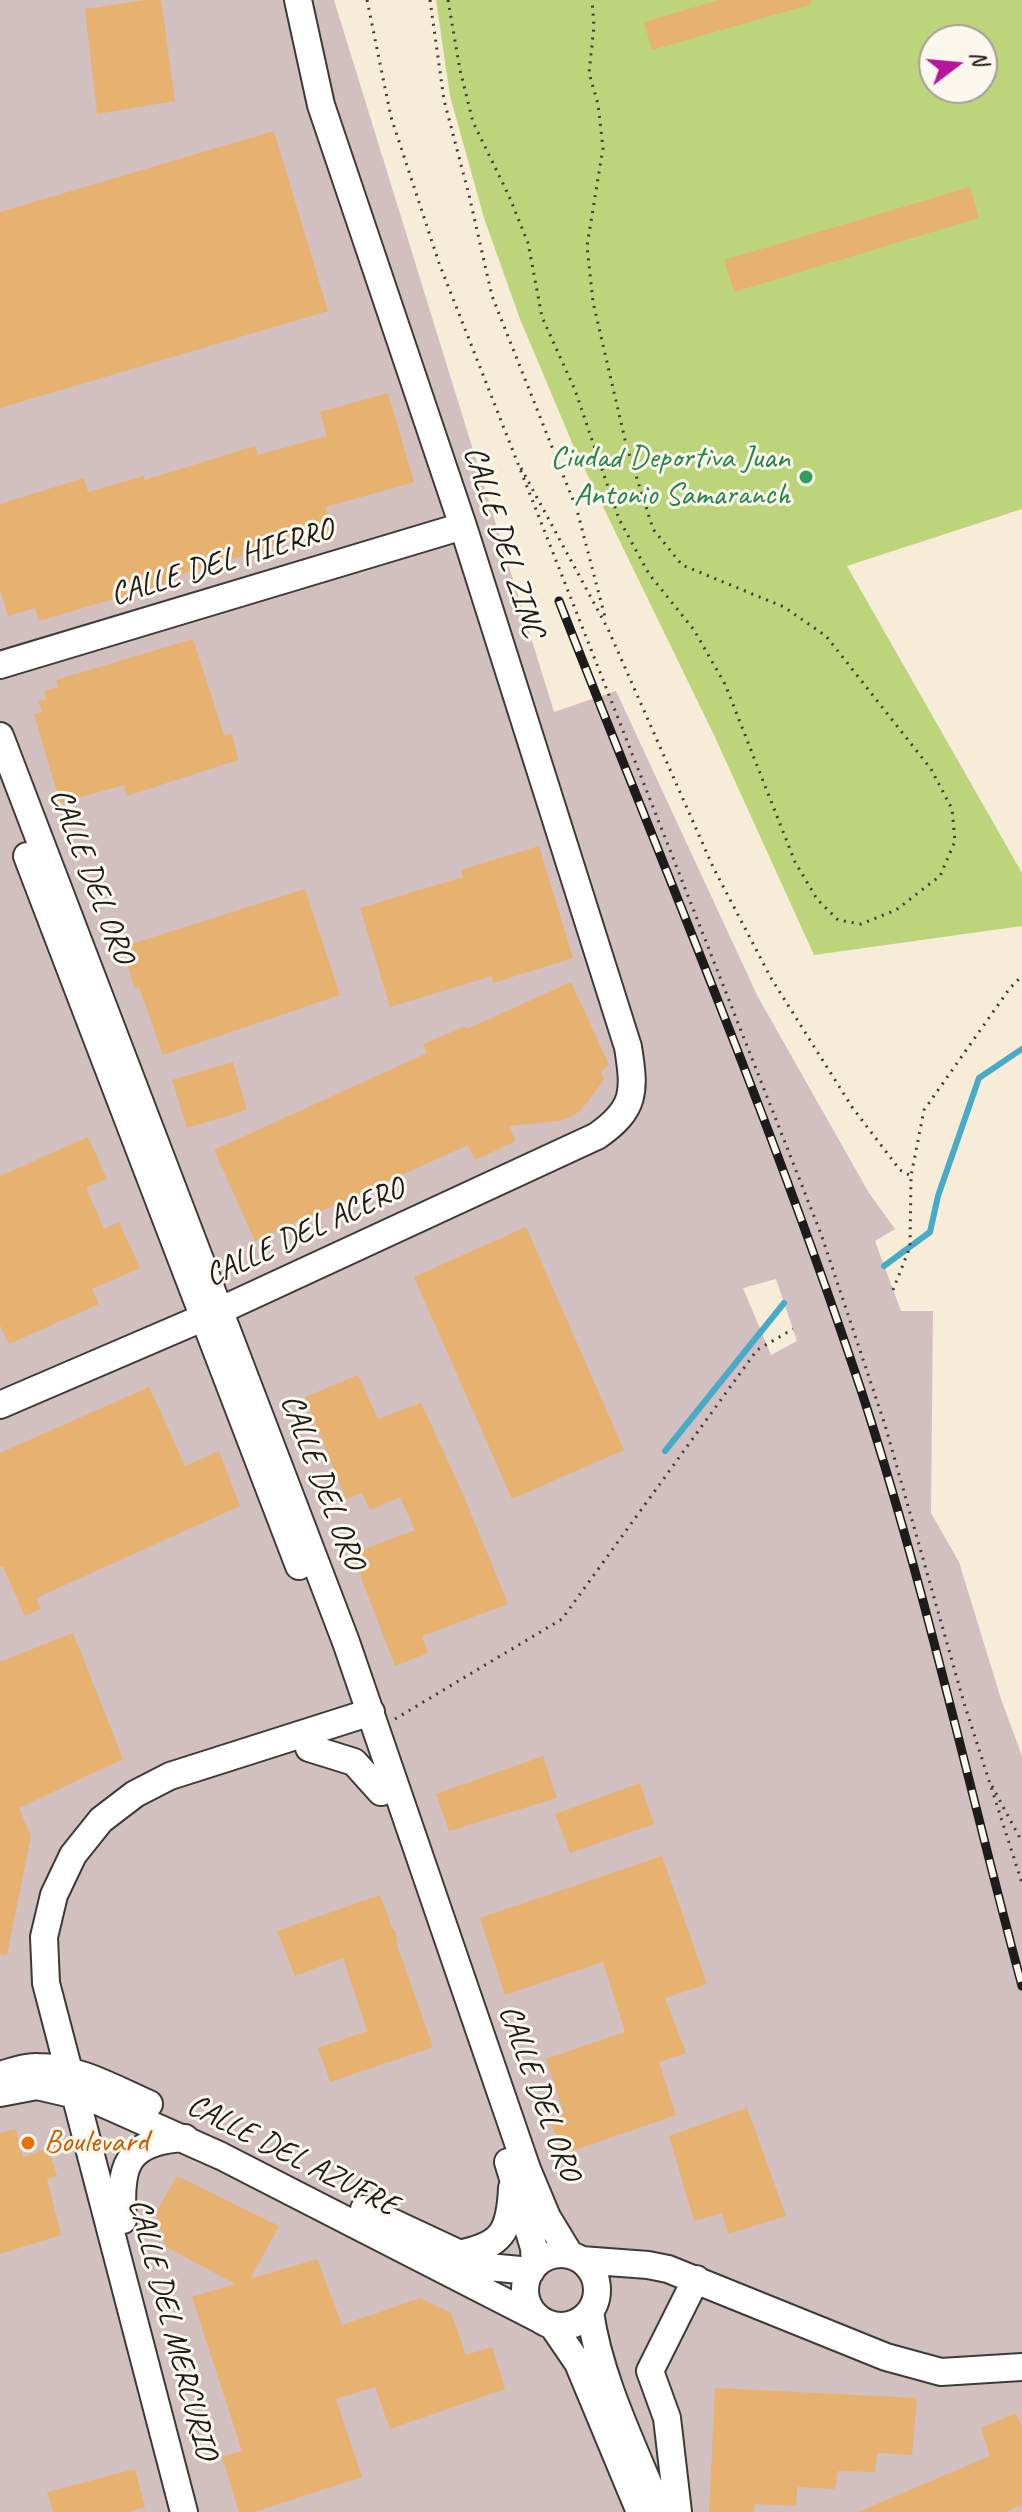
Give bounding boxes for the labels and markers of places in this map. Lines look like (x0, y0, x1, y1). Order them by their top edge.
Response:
place label: Ciudad Deportiva Juan Antonio Samaranch (550, 440, 790, 515)
marker: Ciudad Deportiva Juan Antonio Samaranch (797, 468, 815, 486)
place label: Boulevard (44, 2124, 148, 2162)
marker: Boulevard (19, 2134, 37, 2152)

